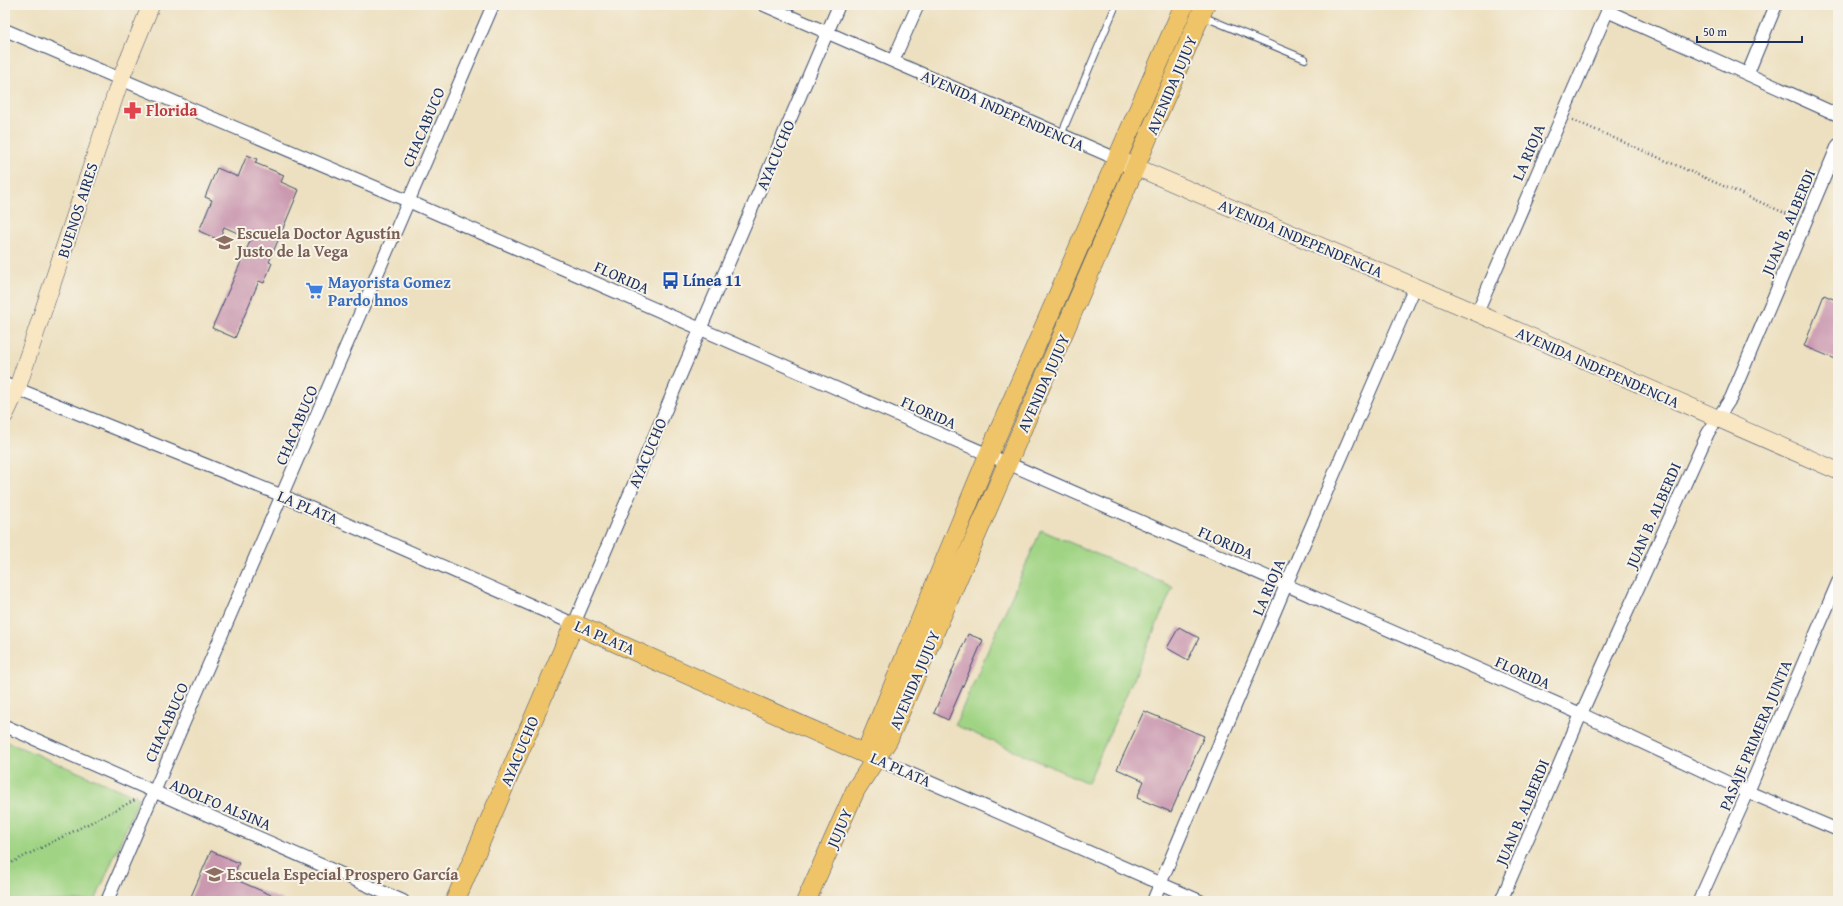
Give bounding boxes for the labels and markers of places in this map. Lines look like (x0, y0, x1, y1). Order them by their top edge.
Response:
place label: Florida (146, 98, 198, 122)
pharmacy icon: Florida (123, 100, 143, 120)
place label: Escuela Doctor Agustín Justo de la Vega (234, 221, 401, 263)
school or university icon: Escuela Doctor Agustín Justo de la Vega (214, 232, 234, 252)
place label: Línea 11 (683, 268, 742, 292)
place label: Mayorista Gomez Pardo hnos (328, 270, 451, 312)
bus stop icon: Línea 11 (660, 270, 680, 290)
supermarket icon: Mayorista Gomez Pardo hnos (305, 281, 325, 301)
place label: Escuela Especial Prospero García (227, 862, 459, 886)
school or university icon: Escuela Especial Prospero García (204, 864, 224, 884)

